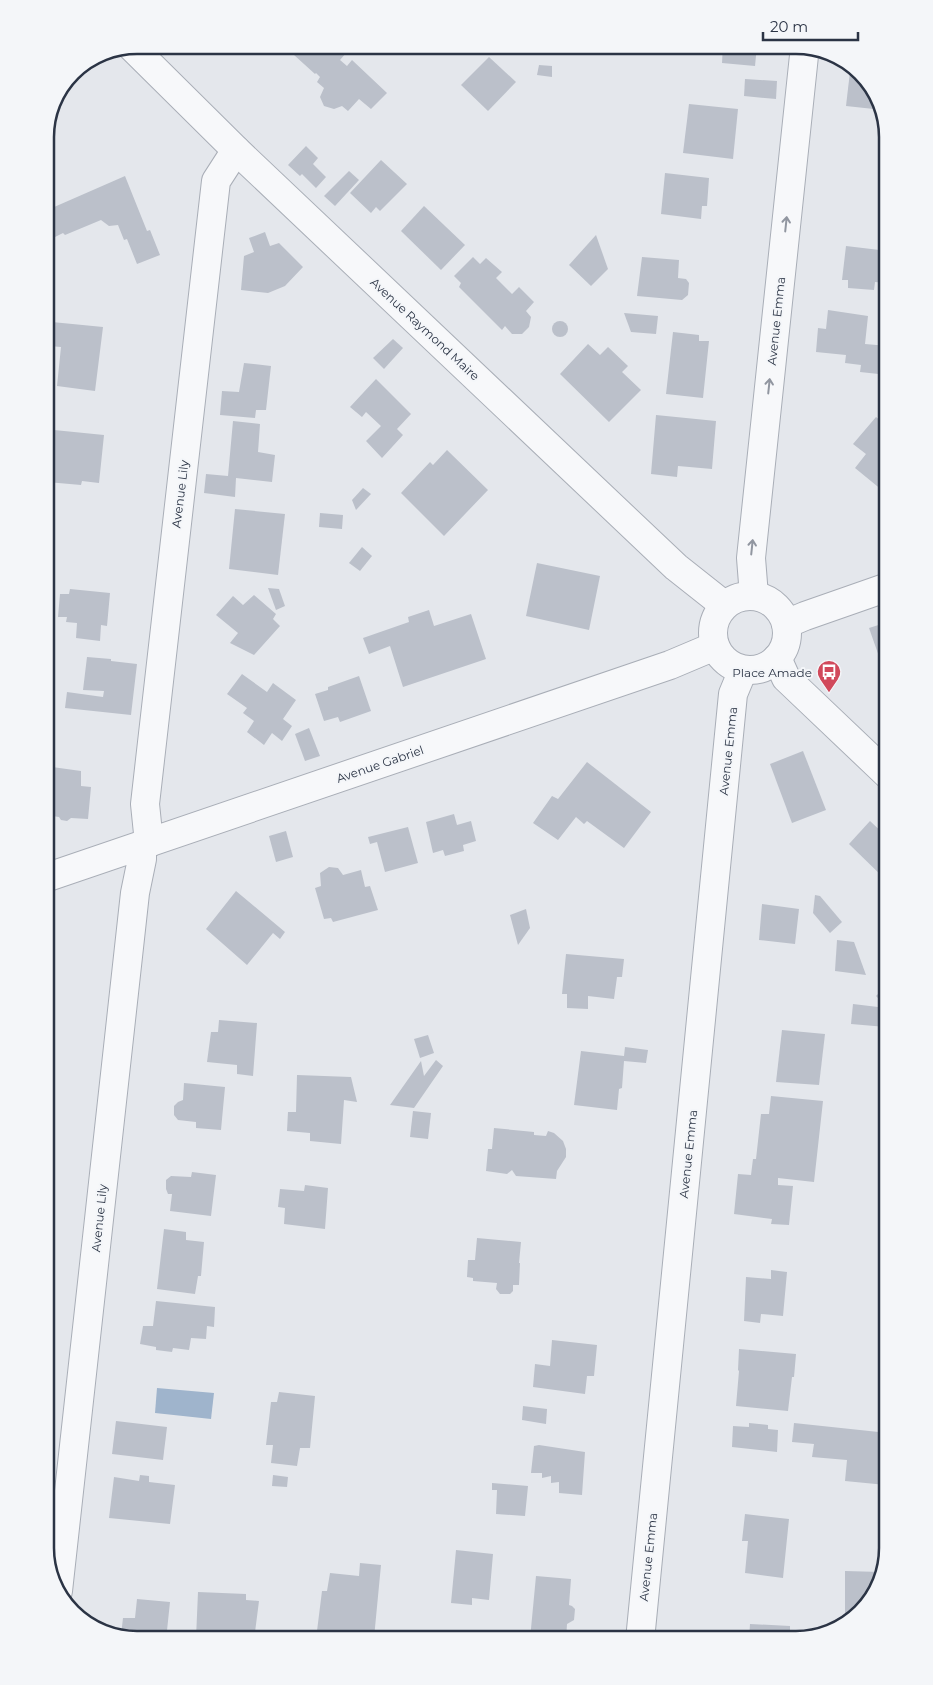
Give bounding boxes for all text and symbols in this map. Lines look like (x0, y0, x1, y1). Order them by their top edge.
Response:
scale bar (763, 10, 858, 42)
text: 20 m (770, 17, 808, 36)
one-way arrow (781, 216, 791, 232)
street label: Avenue Raymond Maire (367, 275, 483, 383)
street label: Avenue Emma (764, 276, 788, 366)
one-way arrow (764, 378, 774, 394)
street label: Avenue Lily (168, 459, 192, 529)
one-way arrow (747, 539, 757, 555)
bus stop icon: Place Amade (816, 659, 842, 693)
place label: Place Amade (732, 665, 812, 680)
street label: Avenue Emma (716, 706, 740, 796)
street label: Avenue Gabriel (334, 742, 426, 786)
street label: Avenue Emma (676, 1109, 700, 1199)
street label: Avenue Lily (88, 1183, 110, 1253)
street label: Avenue Emma (636, 1512, 660, 1602)

